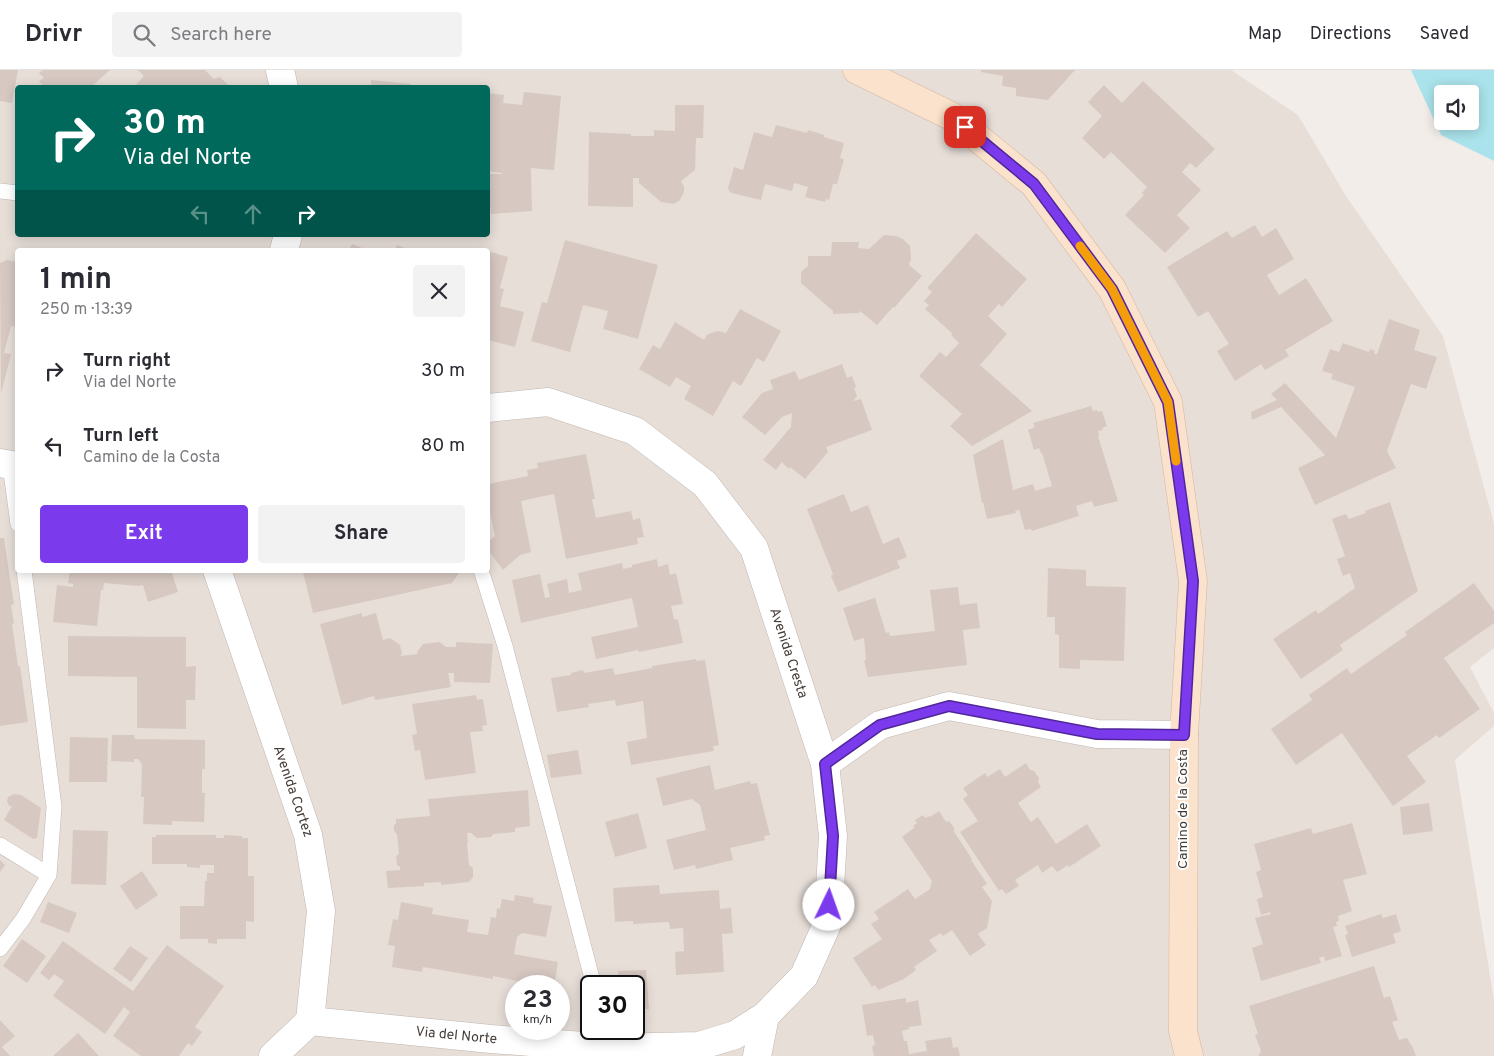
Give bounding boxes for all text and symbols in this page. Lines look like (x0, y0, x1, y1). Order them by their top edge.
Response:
search box (112, 12, 462, 57)
text: Drivr (25, 20, 82, 50)
icon: search (130, 21, 158, 49)
text: Search here (170, 23, 272, 47)
text: Map (1248, 23, 1282, 46)
text: Directions (1310, 23, 1392, 46)
text: Saved (1420, 23, 1469, 46)
map controls (1434, 85, 1479, 130)
button: sound (1434, 85, 1479, 130)
text: 30 m (123, 102, 206, 146)
icon: right (40, 105, 105, 170)
pin (944, 106, 986, 148)
icon: arrive (951, 113, 979, 141)
text: Via del Norte (123, 145, 251, 172)
icon: left (186, 200, 214, 228)
icon: ahead (239, 200, 267, 228)
icon: right (292, 200, 320, 228)
text: 1 min (40, 262, 112, 299)
button: close (413, 265, 465, 317)
text: 250 m · 13:39 (40, 300, 133, 320)
text: Turn right (83, 349, 171, 373)
icon: right (40, 357, 68, 385)
text: 30 m (421, 359, 465, 383)
text: Via del Norte (83, 373, 176, 393)
text: Turn left (83, 424, 159, 448)
icon: left (40, 432, 68, 460)
text: 80 m (421, 434, 465, 458)
text: Camino de la Costa (83, 448, 220, 468)
button: Exit (40, 505, 248, 563)
button: Share (258, 505, 465, 563)
street label: Avenida Cresta (766, 606, 811, 700)
street label: Avenida Cortez (269, 743, 317, 839)
street label: Camino de la Costa (1175, 749, 1192, 869)
position arrow (802, 878, 854, 930)
speed limit sign: 30 (580, 975, 645, 1040)
text: 23 (522, 985, 553, 1017)
text: km/h (523, 1012, 552, 1028)
street label: Via del Norte (415, 1023, 498, 1048)

